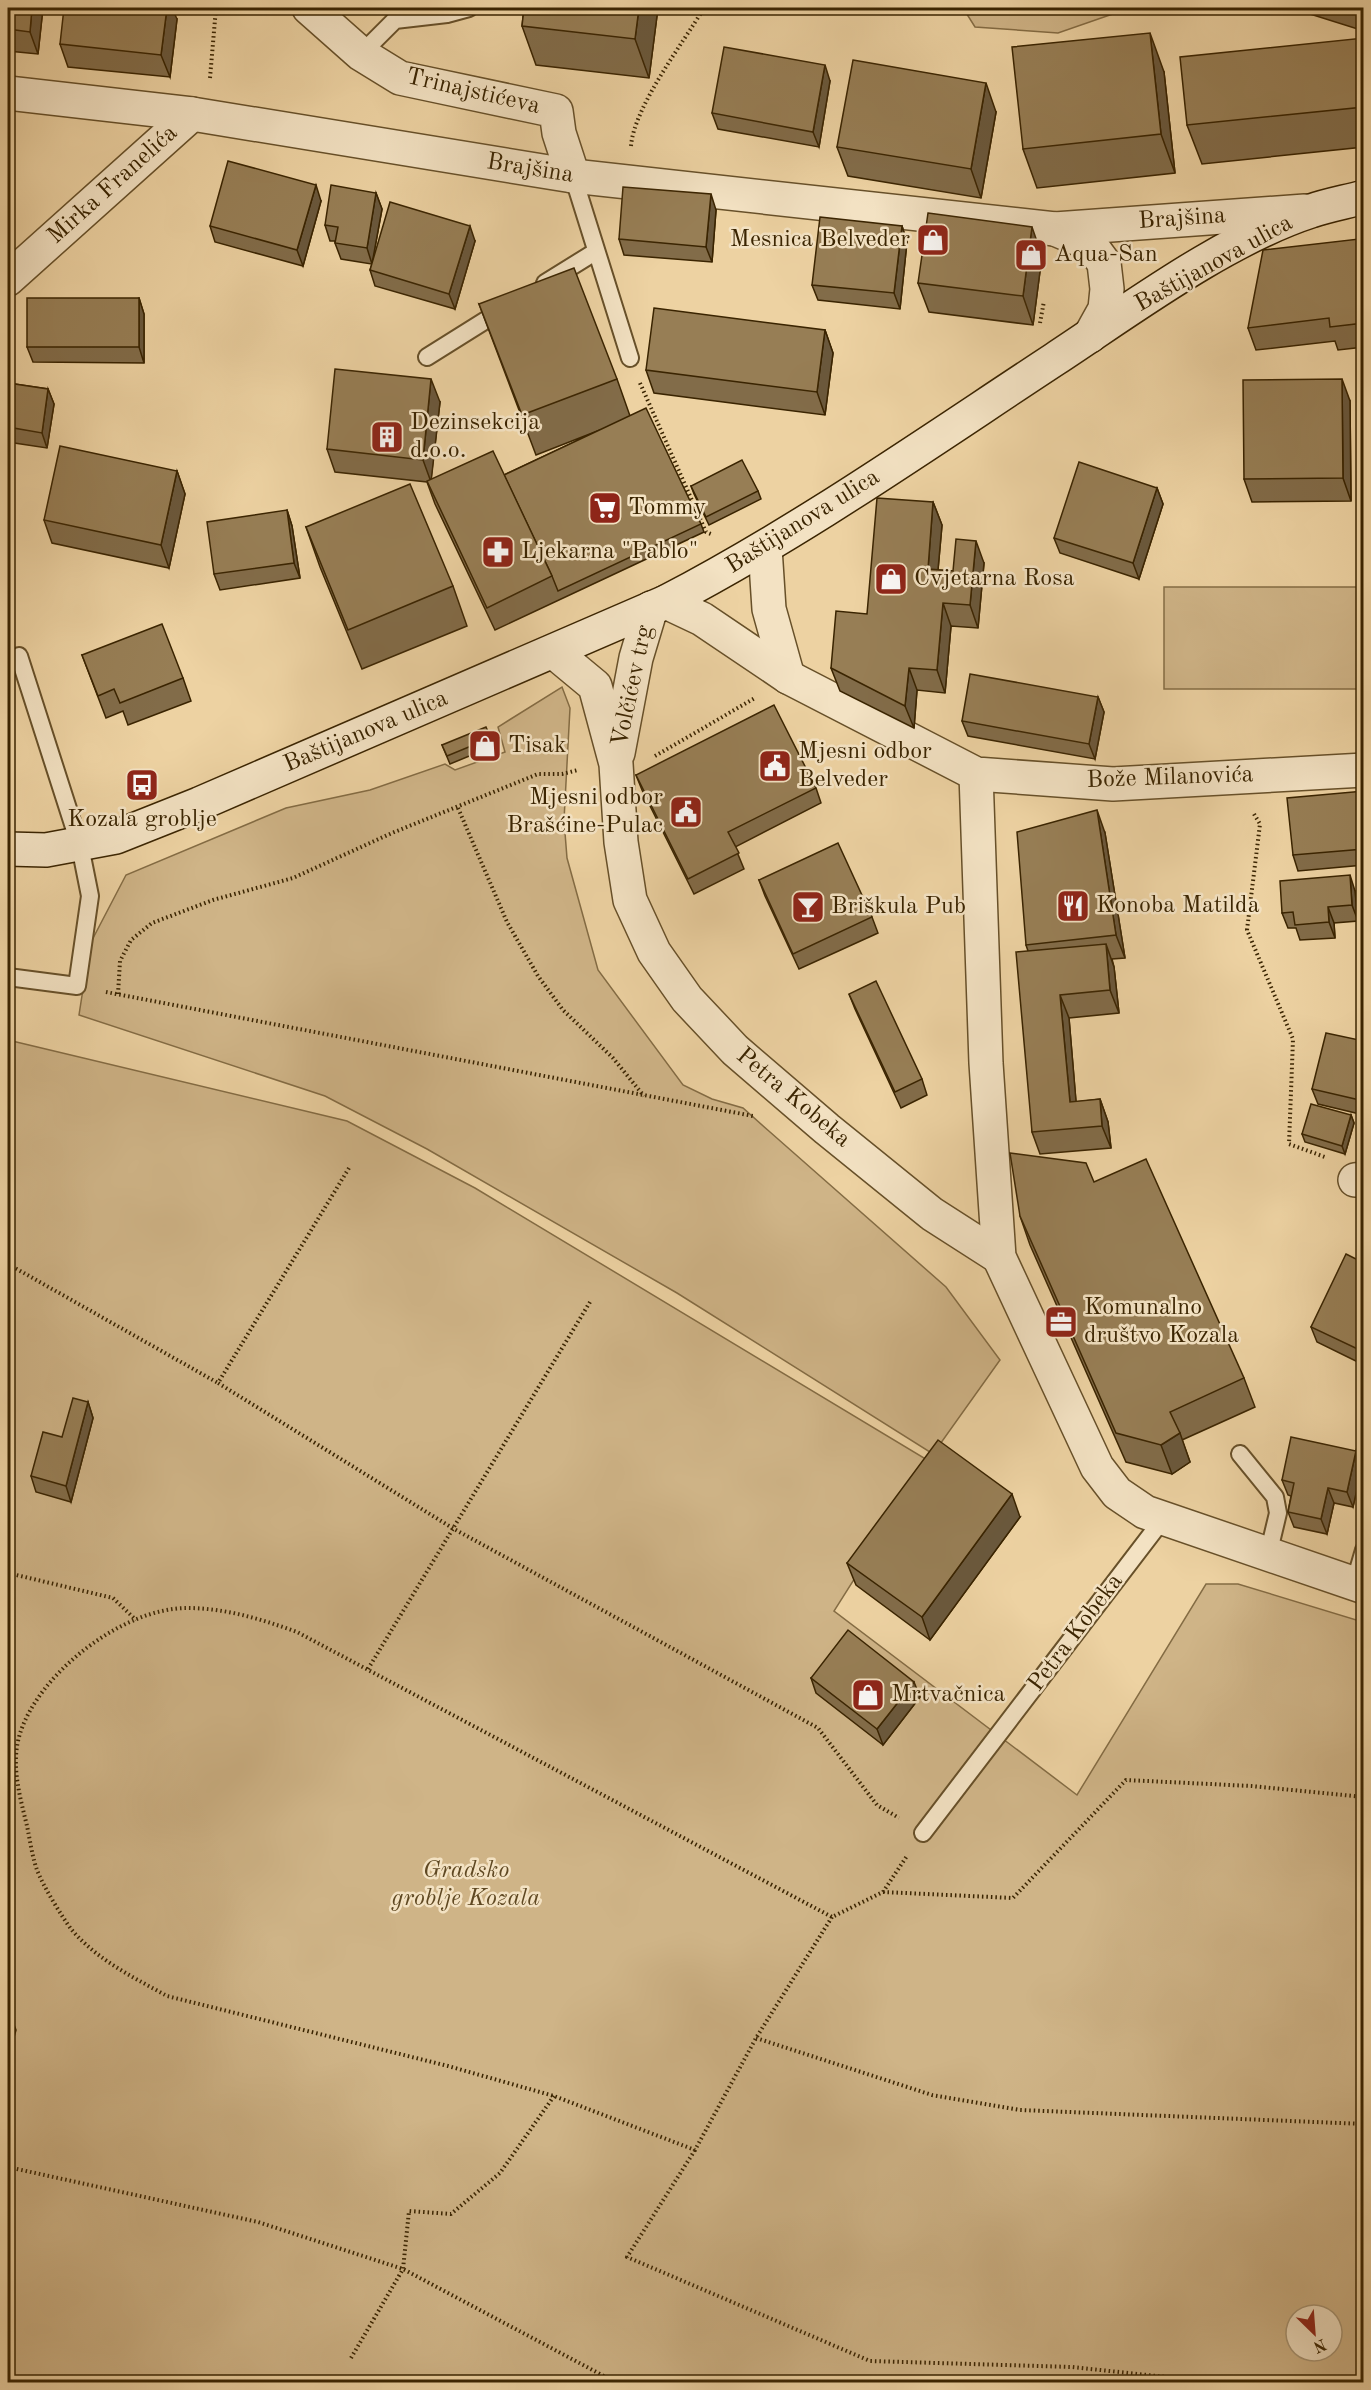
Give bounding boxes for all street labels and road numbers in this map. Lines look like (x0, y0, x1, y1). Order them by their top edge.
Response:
street label: Trinajstićeva (404, 65, 542, 119)
street label: Mirka Franelića (44, 121, 182, 249)
street label: Brajšina (485, 150, 575, 188)
street label: Brajšina (1137, 204, 1227, 234)
street label: Baštijanova ulica (1131, 211, 1297, 317)
street label: Baštijanova ulica (722, 465, 884, 579)
street label: Volčićev trg (608, 623, 658, 749)
street label: Baštijanova ulica (280, 687, 452, 777)
street label: Bože Milanovića (1086, 763, 1254, 793)
street label: Petra Kobeka (731, 1044, 855, 1152)
street label: Petra Kobeka (1024, 1570, 1128, 1696)

